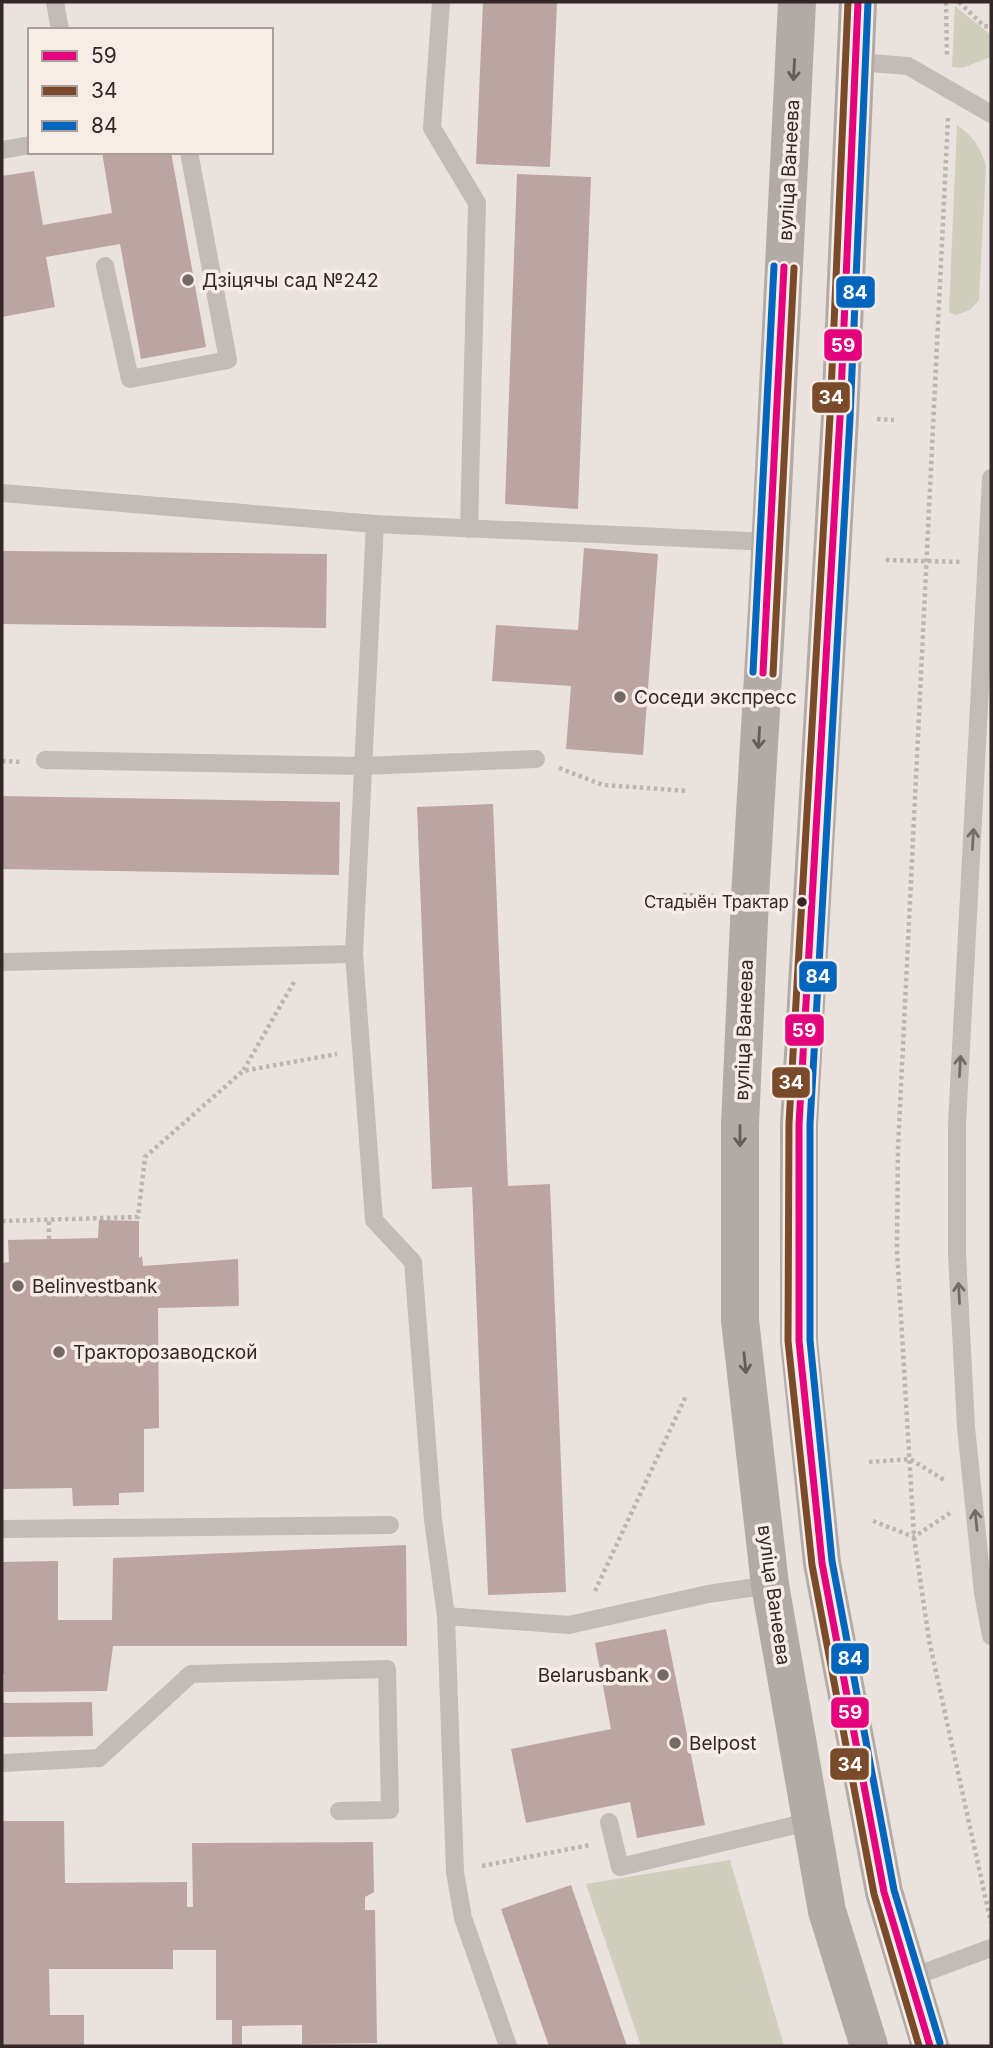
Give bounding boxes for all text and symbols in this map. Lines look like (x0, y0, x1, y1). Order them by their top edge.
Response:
legend (28, 28, 273, 154)
text: 59 (91, 43, 117, 68)
one-way arrow (787, 58, 800, 81)
text: 34 (91, 78, 118, 103)
street label: вуліца Ванеева (774, 99, 804, 241)
text: 84 (91, 113, 118, 138)
place label: Дзіцячы сад №242 (202, 269, 379, 292)
marker: Дзіцячы сад №242 (180, 272, 196, 288)
line badge: 84 (835, 275, 876, 309)
text: 84 (842, 281, 868, 304)
line badge: 59 (823, 328, 863, 362)
text: 59 (831, 334, 855, 357)
line badge: 34 (811, 381, 851, 414)
text: 34 (818, 386, 844, 409)
place label: Соседи экспресс (634, 686, 797, 709)
marker: Соседи экспресс (612, 689, 628, 705)
one-way arrow (752, 726, 765, 748)
one-way arrow (966, 828, 979, 851)
place label: Стадыён Трактар (644, 892, 789, 912)
marker: Стадыён Трактар (795, 895, 809, 909)
street label: вуліца Ванеева (730, 959, 758, 1101)
line badge: 84 (798, 960, 838, 993)
text: 84 (805, 965, 831, 988)
line badge: 59 (784, 1013, 825, 1047)
text: 59 (792, 1019, 816, 1042)
one-way arrow (954, 1055, 967, 1078)
line badge: 34 (771, 1066, 811, 1099)
text: 34 (778, 1071, 804, 1094)
one-way arrow (733, 1124, 747, 1147)
place label: Belinvestbank (32, 1275, 158, 1298)
marker: Belinvestbank (10, 1278, 26, 1294)
one-way arrow (952, 1282, 965, 1305)
place label: Тракторозаводской (73, 1341, 257, 1364)
marker: Тракторозаводской (51, 1344, 67, 1360)
one-way arrow (738, 1351, 751, 1374)
one-way arrow (969, 1509, 982, 1532)
street label: вуліца Ванеева (753, 1523, 795, 1667)
line badge: 84 (830, 1642, 870, 1675)
text: 84 (837, 1647, 863, 1670)
place label: Belarusbank (538, 1664, 650, 1687)
marker: Belarusbank (655, 1667, 671, 1683)
line badge: 59 (830, 1696, 870, 1729)
text: 59 (838, 1701, 862, 1724)
place label: Belpost (689, 1732, 756, 1755)
marker: Belpost (667, 1735, 683, 1751)
line badge: 34 (829, 1747, 870, 1781)
text: 34 (837, 1753, 863, 1776)

